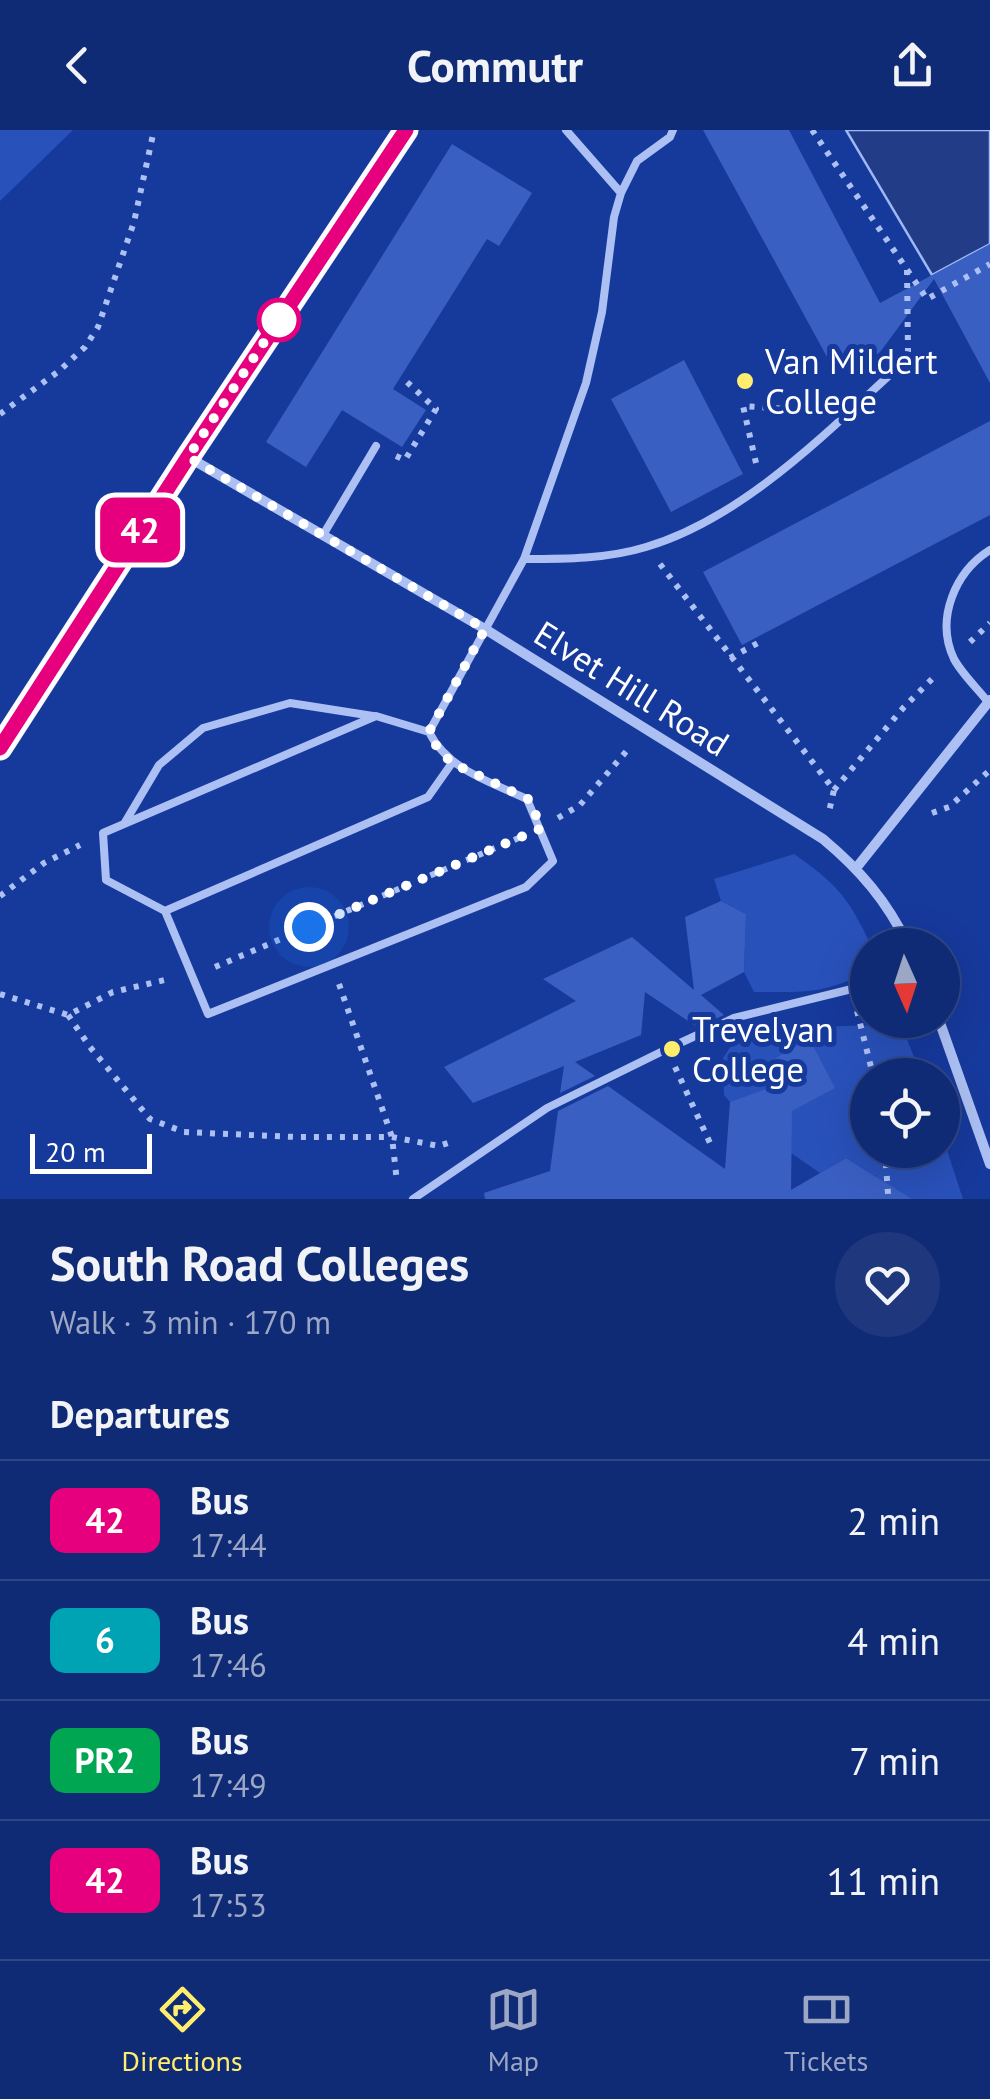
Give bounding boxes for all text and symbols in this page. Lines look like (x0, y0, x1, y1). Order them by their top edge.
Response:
text: Commutr (407, 36, 583, 94)
icon: back (50, 38, 105, 93)
icon: share (885, 38, 940, 93)
unlabelled marker (258, 299, 300, 341)
place label: Van Mildert College (764, 338, 938, 424)
marker: Van Mildert College (734, 370, 756, 392)
line badge: 42 (95, 498, 185, 562)
text: 42 (120, 507, 160, 553)
street label: Elvet Hill Road (526, 610, 738, 766)
your location (284, 902, 334, 952)
north arrow (850, 928, 960, 1038)
map controls (850, 928, 960, 1168)
place label: Trevelyan College (692, 1006, 834, 1092)
marker: Trevelyan College (661, 1038, 683, 1060)
button: locate (850, 1058, 960, 1168)
scale bar (30, 1129, 152, 1174)
text: 20 m (45, 1133, 106, 1170)
text: South Road Colleges (50, 1232, 469, 1294)
button: heart (835, 1232, 940, 1337)
text: Walk · 3 min · 170 m (50, 1301, 331, 1343)
text: Departures (50, 1389, 230, 1438)
text: Bus (190, 1475, 249, 1524)
text: 2 min (847, 1496, 940, 1545)
text: 42 (85, 1497, 125, 1543)
text: 17:44 (190, 1524, 267, 1566)
text: Bus (190, 1595, 249, 1644)
text: 4 min (847, 1616, 940, 1665)
text: 6 (95, 1617, 115, 1663)
text: 17:46 (190, 1644, 267, 1686)
text: Bus (190, 1715, 249, 1764)
text: 7 min (849, 1736, 940, 1785)
text: PR2 (75, 1737, 135, 1783)
text: 17:49 (190, 1764, 267, 1806)
text: Bus (190, 1835, 249, 1884)
text: 11 min (827, 1856, 940, 1905)
text: 42 (85, 1857, 125, 1903)
text: 17:53 (190, 1884, 267, 1926)
tab: Directions (122, 1982, 243, 2079)
tab: Map (486, 1982, 541, 2079)
tab: Tickets (784, 1982, 868, 2079)

